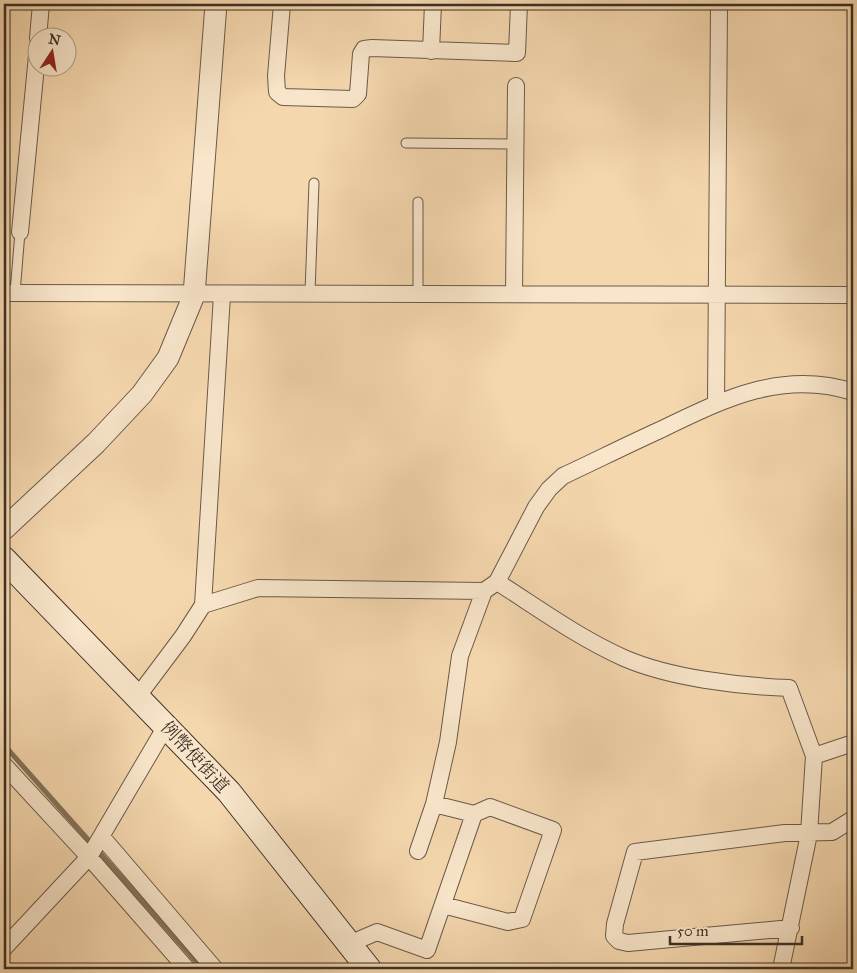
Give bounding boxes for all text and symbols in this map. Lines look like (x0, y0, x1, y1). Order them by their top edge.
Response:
north arrow (28, 28, 78, 78)
text: N (47, 30, 62, 49)
street label: 例幣使街道 (156, 717, 234, 797)
scale bar (670, 913, 802, 945)
text: 50 m (677, 922, 709, 940)

